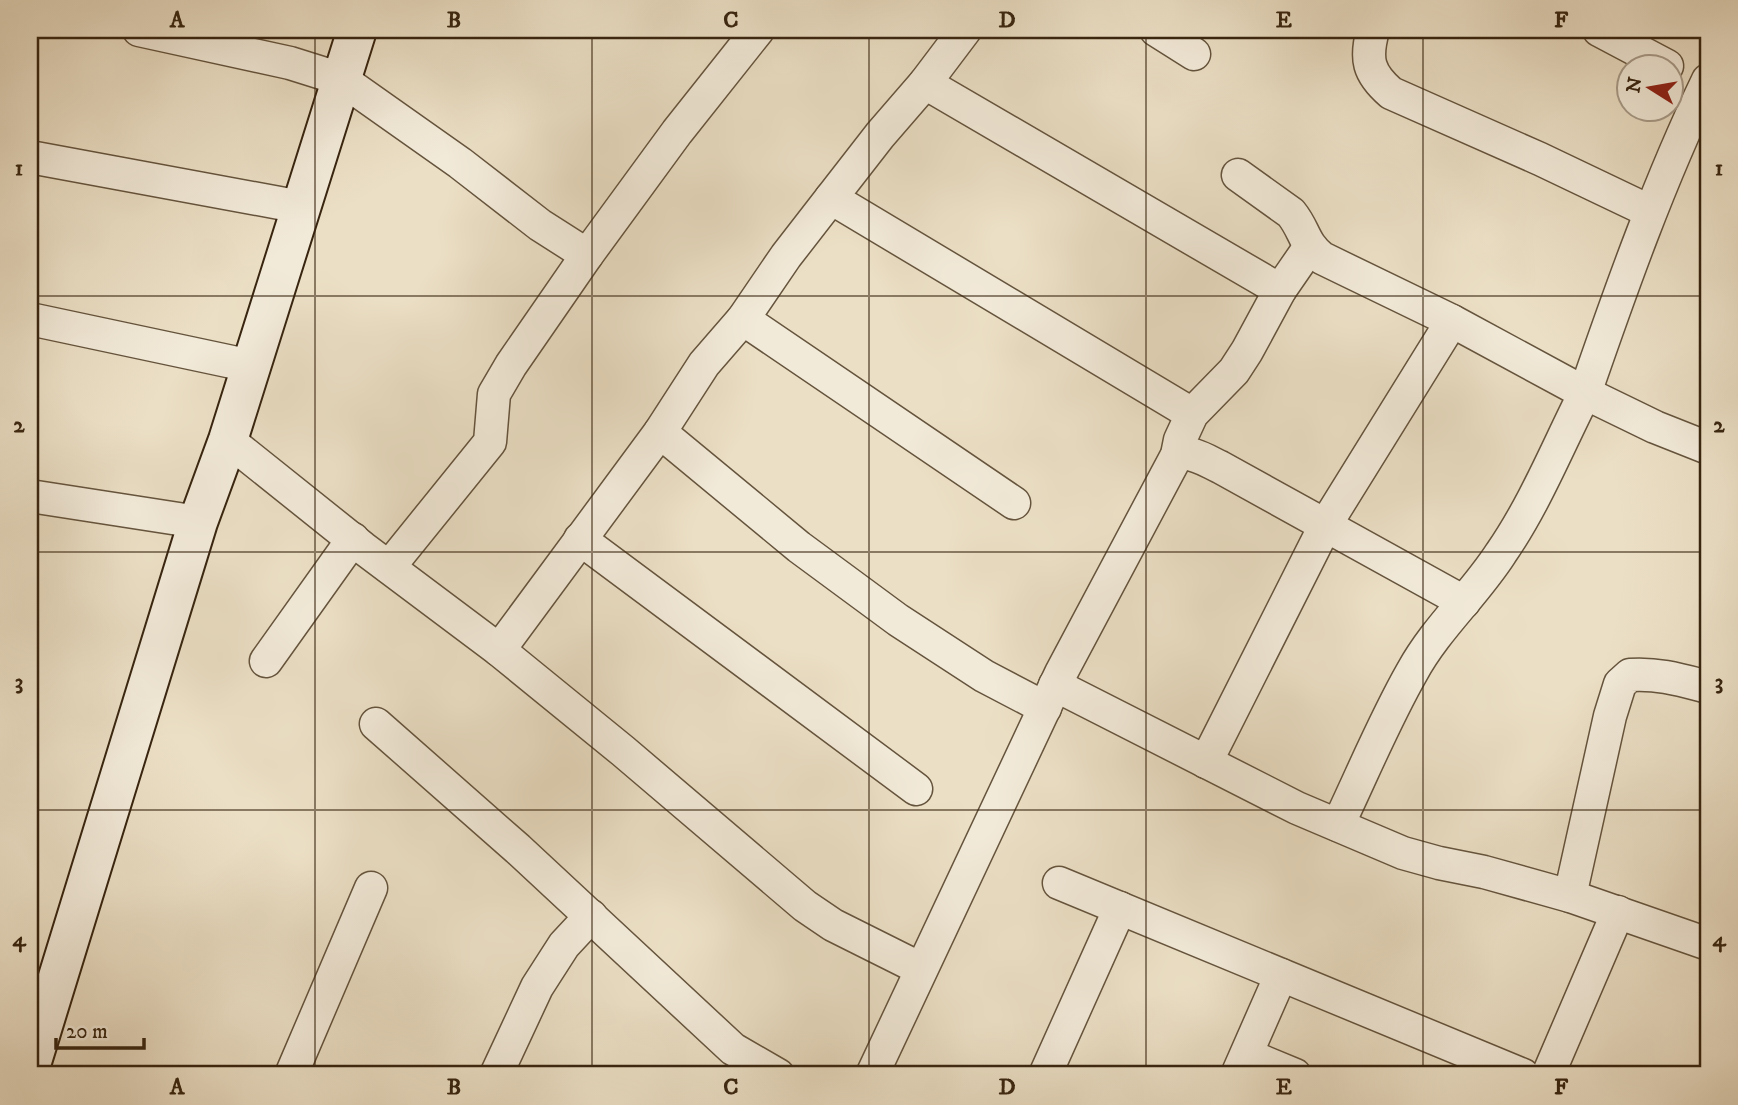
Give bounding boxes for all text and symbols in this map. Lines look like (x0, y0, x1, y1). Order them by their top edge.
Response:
text: A (169, 6, 186, 35)
text: B (447, 6, 461, 35)
text: C (723, 6, 739, 35)
text: D (998, 6, 1016, 35)
text: E (1276, 6, 1292, 35)
text: F (1554, 6, 1569, 35)
north arrow (1616, 52, 1686, 122)
text: N (1622, 75, 1648, 95)
text: 1 (15, 154, 23, 183)
text: 1 (1715, 154, 1723, 183)
text: 2 (13, 411, 25, 440)
text: 2 (1713, 411, 1725, 440)
text: 3 (15, 668, 23, 697)
text: 3 (1715, 668, 1723, 697)
text: 4 (12, 925, 27, 954)
text: 4 (1712, 925, 1727, 954)
scale bar (56, 1007, 144, 1051)
text: 20 m (66, 1019, 108, 1045)
text: A (169, 1073, 186, 1102)
text: B (447, 1073, 461, 1102)
text: C (723, 1073, 739, 1102)
text: D (998, 1073, 1016, 1102)
text: E (1276, 1073, 1292, 1102)
text: F (1554, 1073, 1569, 1102)

